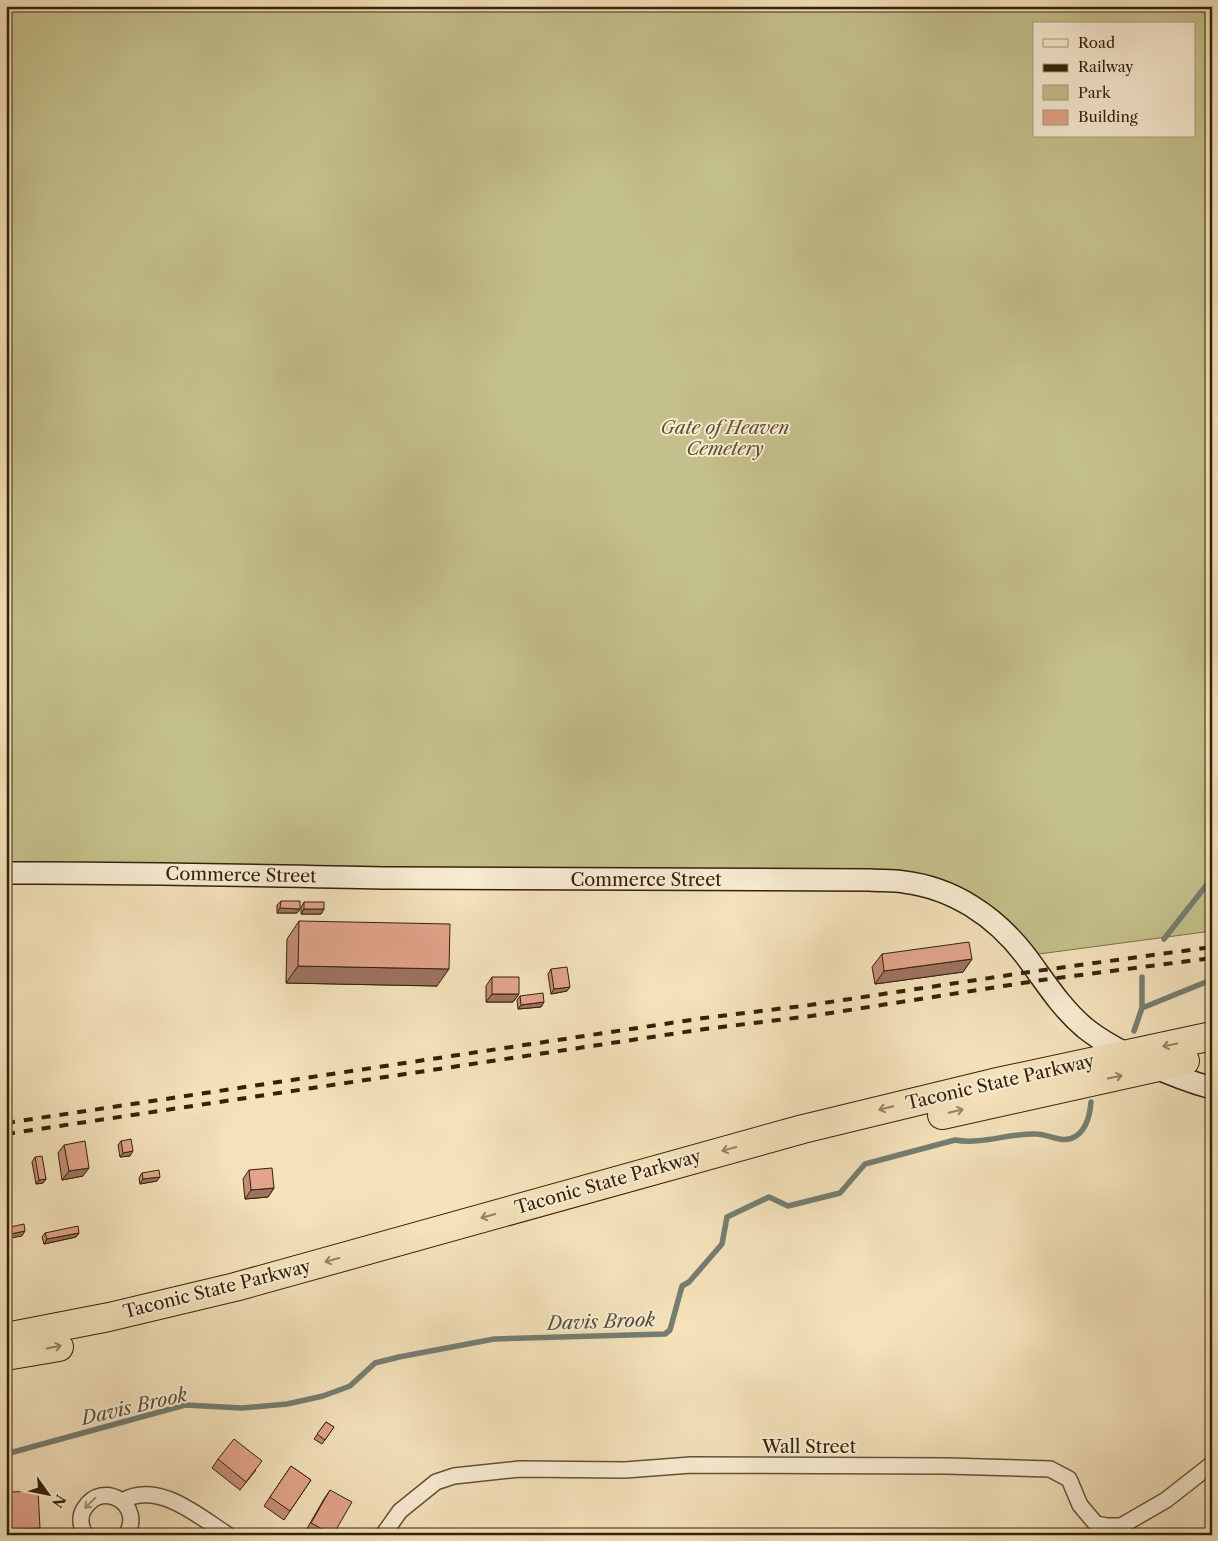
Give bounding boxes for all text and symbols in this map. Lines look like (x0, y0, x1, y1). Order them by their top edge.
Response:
legend (1033, 22, 1196, 138)
text: Road (1078, 33, 1115, 52)
text: Railway (1078, 57, 1134, 76)
text: Park (1078, 83, 1112, 102)
text: Building (1078, 107, 1138, 126)
park label: Gate of Heaven Cemetery (661, 417, 790, 460)
street label: Commerce Street (165, 863, 317, 887)
street label: Commerce Street (570, 869, 722, 891)
one-way arrow (1163, 1041, 1179, 1050)
street label: Taconic State Parkway (904, 1049, 1097, 1114)
one-way arrow (1106, 1071, 1122, 1081)
one-way arrow (879, 1104, 895, 1113)
one-way arrow (948, 1106, 964, 1115)
street label: Taconic State Parkway (512, 1145, 705, 1219)
one-way arrow (721, 1145, 737, 1154)
one-way arrow (480, 1211, 496, 1221)
street label: Taconic State Parkway (121, 1255, 314, 1323)
one-way arrow (324, 1256, 340, 1265)
water label: Davis Brook (545, 1308, 656, 1335)
one-way arrow (46, 1342, 62, 1352)
water label: Davis Brook (77, 1383, 190, 1430)
street label: Wall Street (761, 1436, 857, 1458)
north arrow (22, 1468, 72, 1518)
text: N (48, 1491, 70, 1511)
one-way arrow (84, 1497, 96, 1509)

